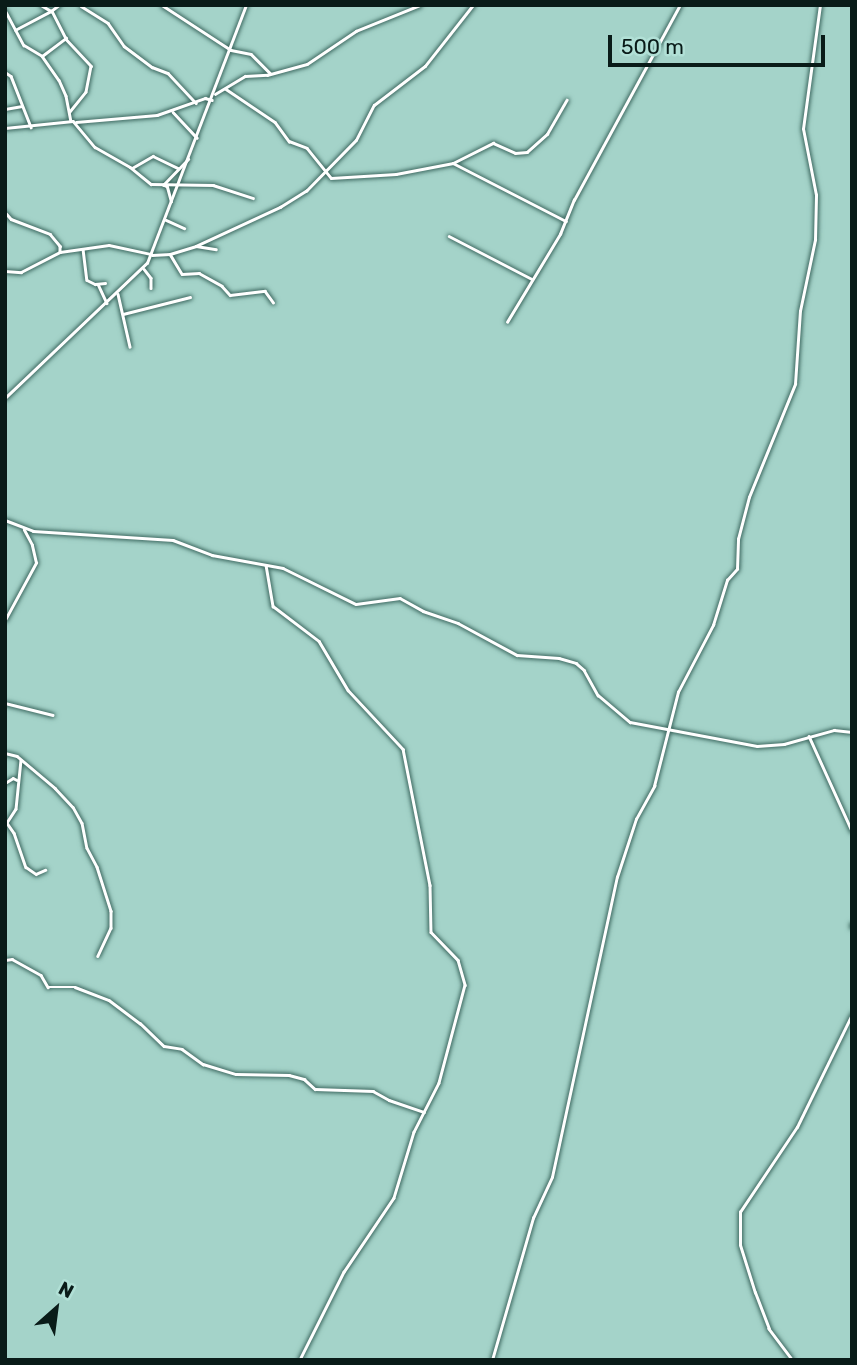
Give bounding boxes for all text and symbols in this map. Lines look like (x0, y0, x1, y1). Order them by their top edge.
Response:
scale bar (612, 21, 829, 65)
text: 500 m (621, 34, 684, 59)
north arrow (21, 1274, 91, 1344)
text: N (55, 1277, 78, 1303)

